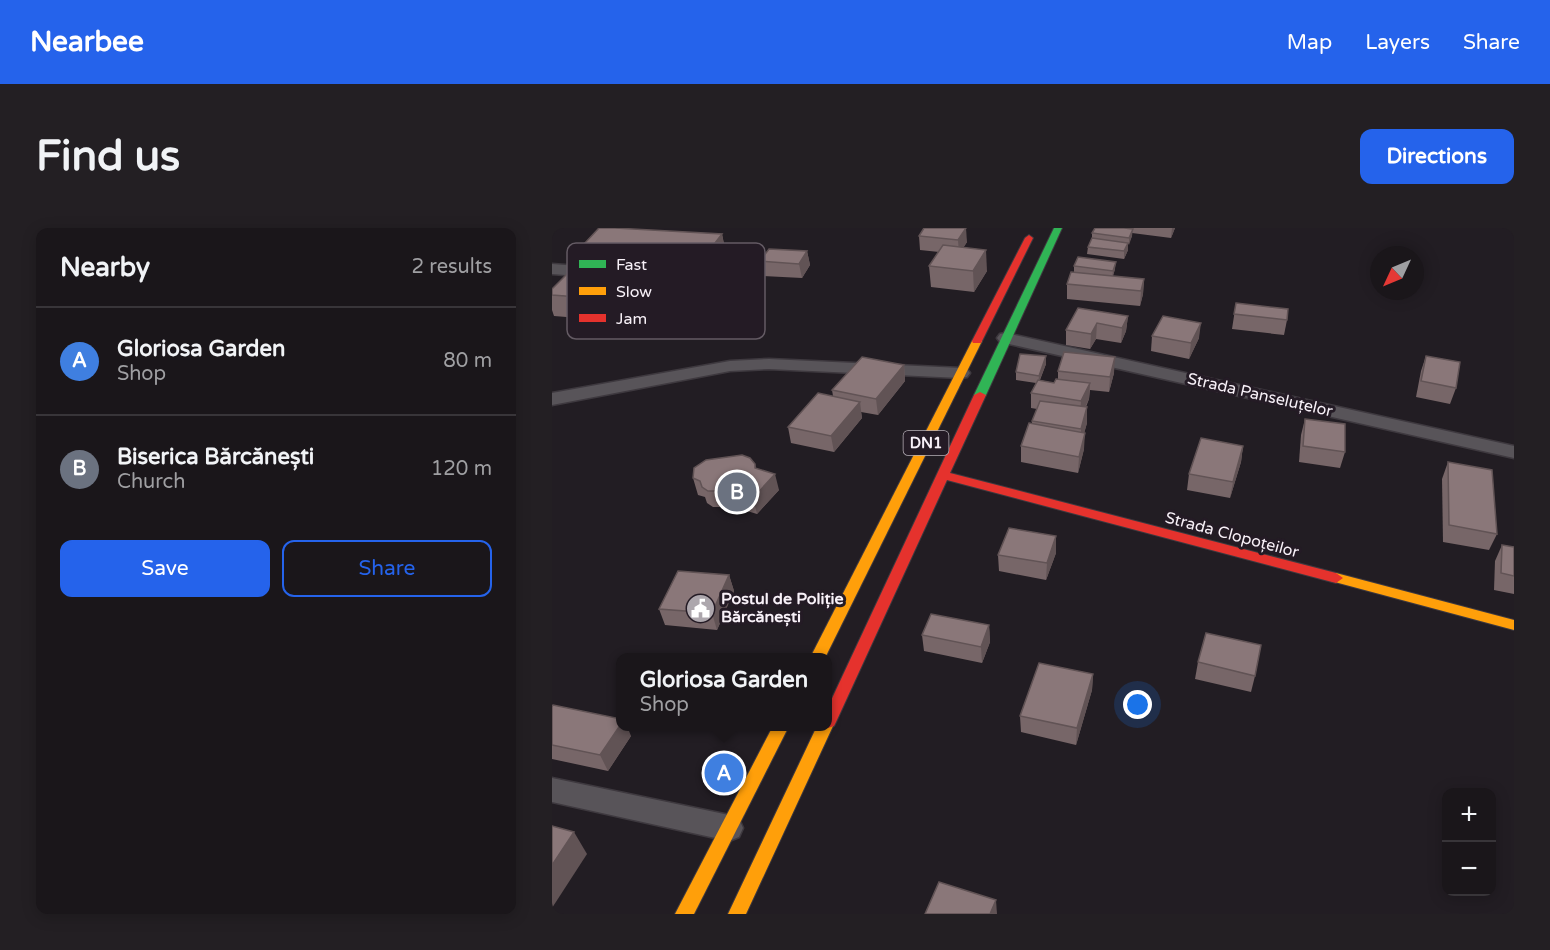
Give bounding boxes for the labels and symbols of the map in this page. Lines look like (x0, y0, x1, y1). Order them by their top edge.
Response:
legend (567, 243, 765, 339)
north arrow (1370, 246, 1424, 300)
text: Fast (616, 255, 647, 275)
text: Slow (616, 282, 652, 302)
text: Jam (616, 309, 647, 329)
street label: Strada Panseluțelor (1185, 369, 1335, 422)
road number: DN1 (904, 431, 949, 455)
pin: B (718, 470, 756, 514)
street label: Strada Clopoțeilor (1163, 508, 1302, 563)
place label: Postul de Poliție Bărcănești (721, 589, 844, 627)
public building icon: Postul de Poliție Bărcănești (684, 592, 716, 624)
your location (1123, 690, 1152, 719)
pin: A (704, 750, 744, 796)

